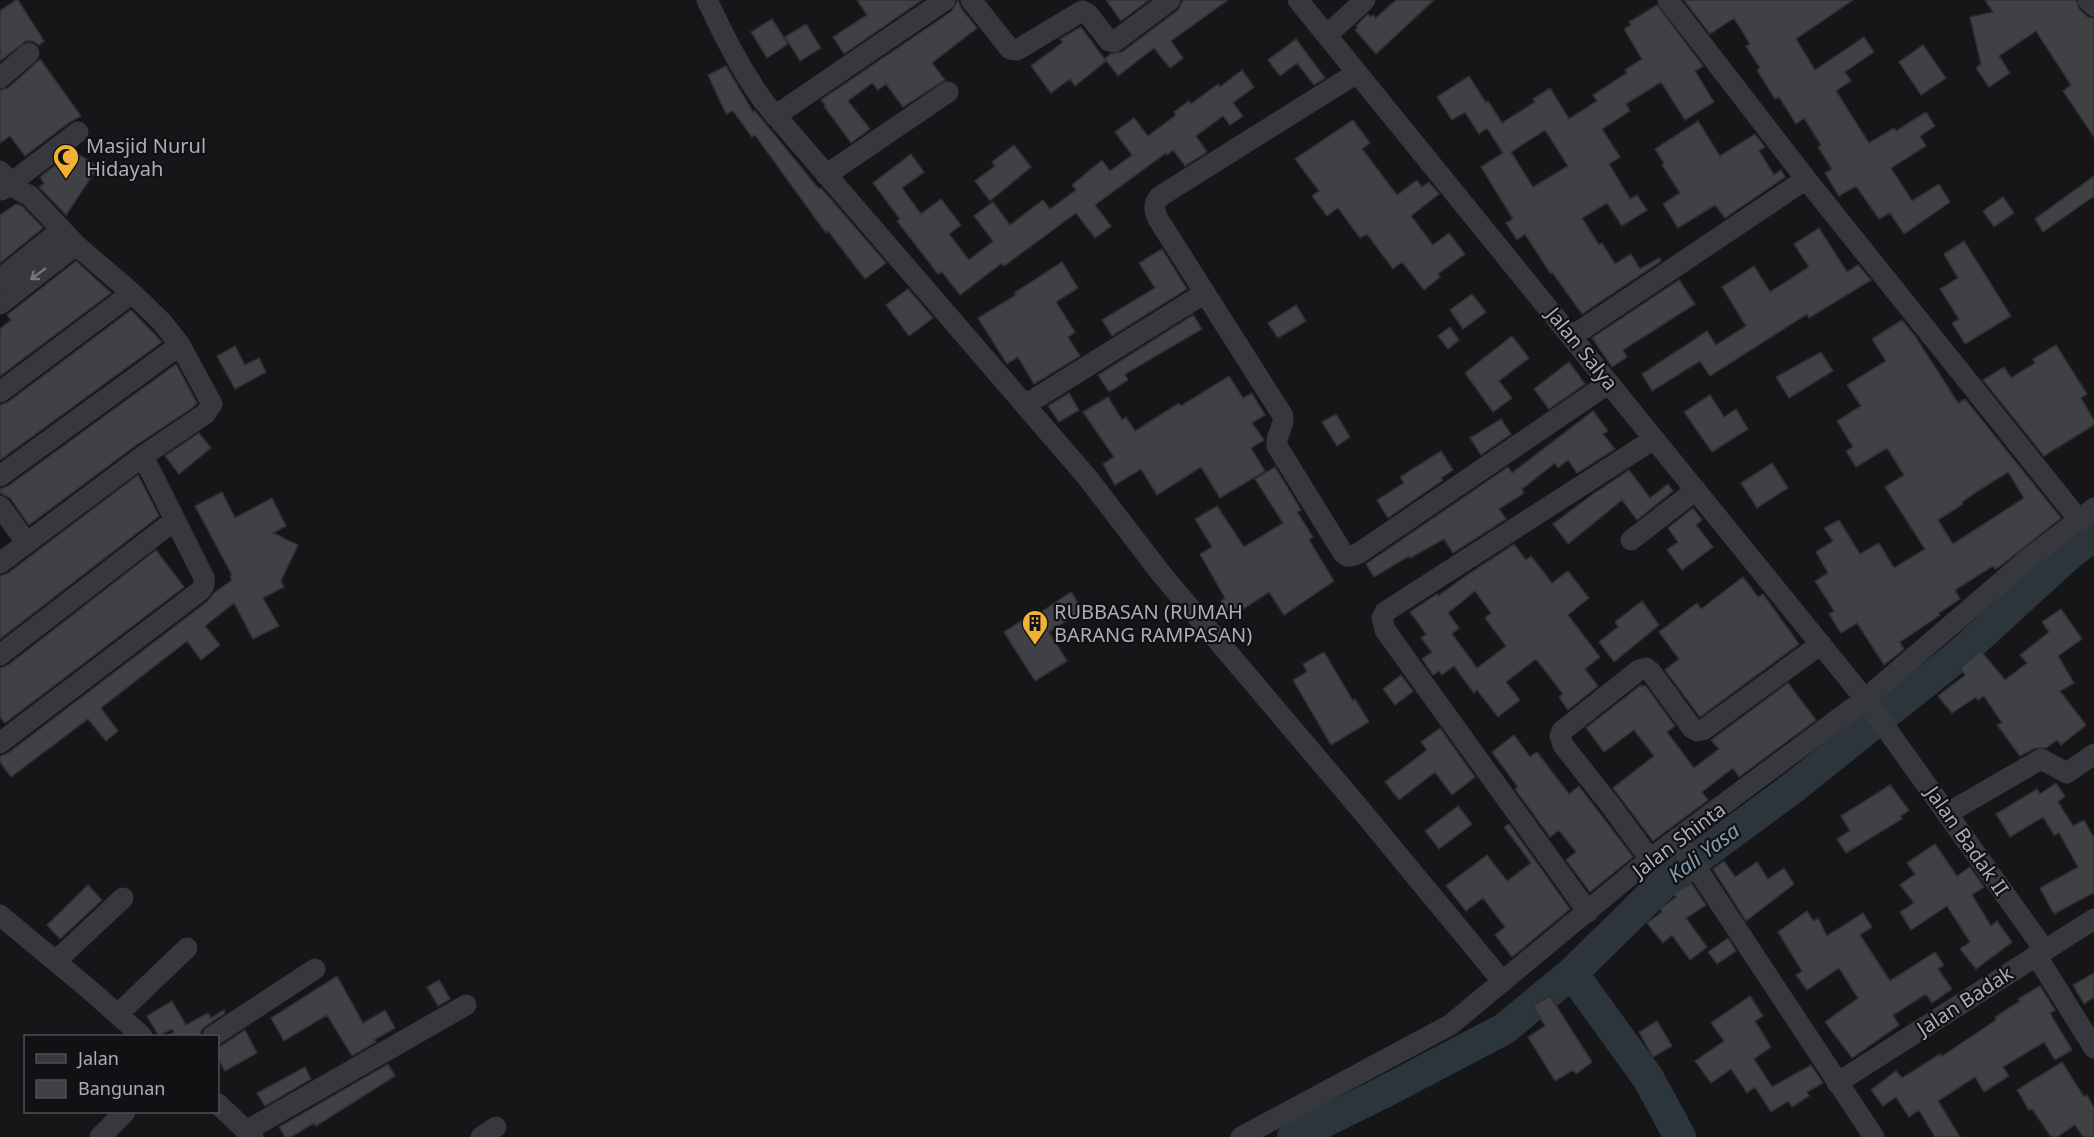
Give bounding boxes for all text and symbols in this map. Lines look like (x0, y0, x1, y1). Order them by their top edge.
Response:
place label: Masjid Nurul Hidayah (86, 132, 206, 182)
mosque icon: Masjid Nurul Hidayah (51, 142, 81, 180)
one-way arrow (30, 268, 46, 281)
street label: Jalan Salya (1539, 300, 1624, 396)
place label: RUBBASAN (RUMAH BARANG RAMPASAN) (1054, 598, 1252, 648)
building icon: RUBBASAN (RUMAH BARANG RAMPASAN) (1020, 608, 1050, 646)
street label: Jalan Badak II (1919, 779, 2015, 901)
street label: Jalan Shinta (1625, 796, 1731, 885)
water label: Kali Yasa (1662, 816, 1745, 888)
street label: Jalan Badak (1910, 959, 2018, 1043)
legend (24, 1035, 219, 1113)
text: Jalan (76, 1046, 119, 1070)
text: Bangunan (78, 1076, 165, 1100)

